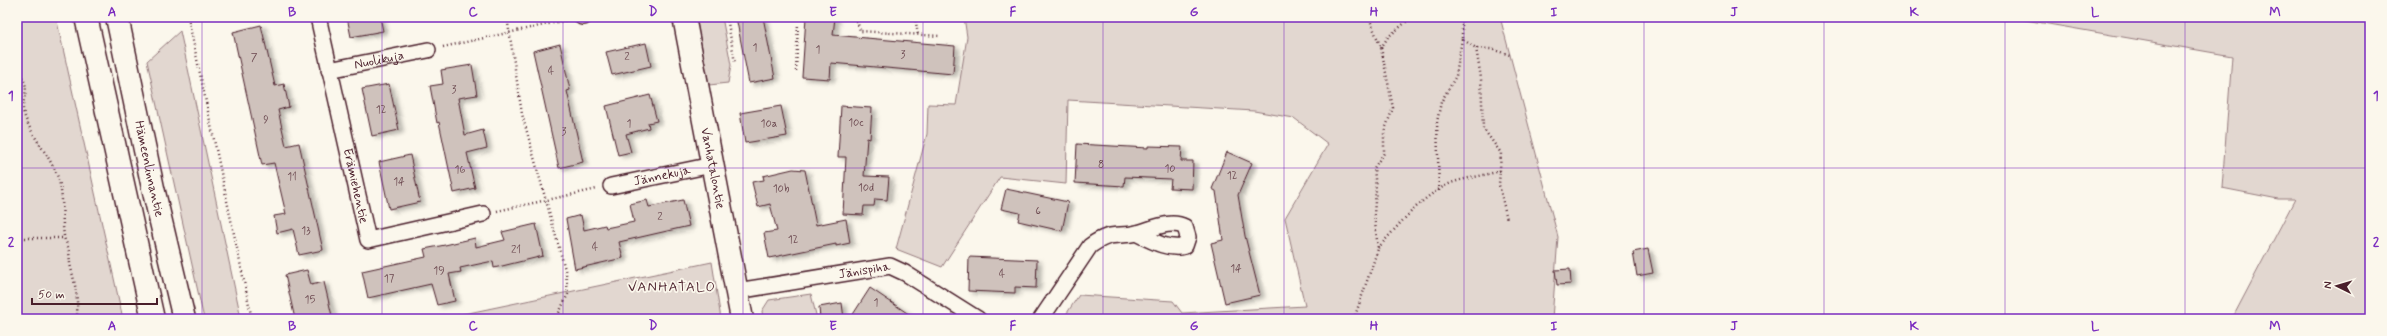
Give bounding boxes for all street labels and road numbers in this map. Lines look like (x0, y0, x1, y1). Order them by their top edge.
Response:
street label: Nuolikuja (353, 47, 405, 73)
street label: Hämeenlinnantie (130, 119, 168, 219)
street label: Vanhatalontie (697, 126, 729, 210)
street label: Erämiehentie (339, 146, 373, 225)
street label: Jännekuja (632, 161, 692, 190)
street label: Jänispiha (837, 258, 892, 283)

